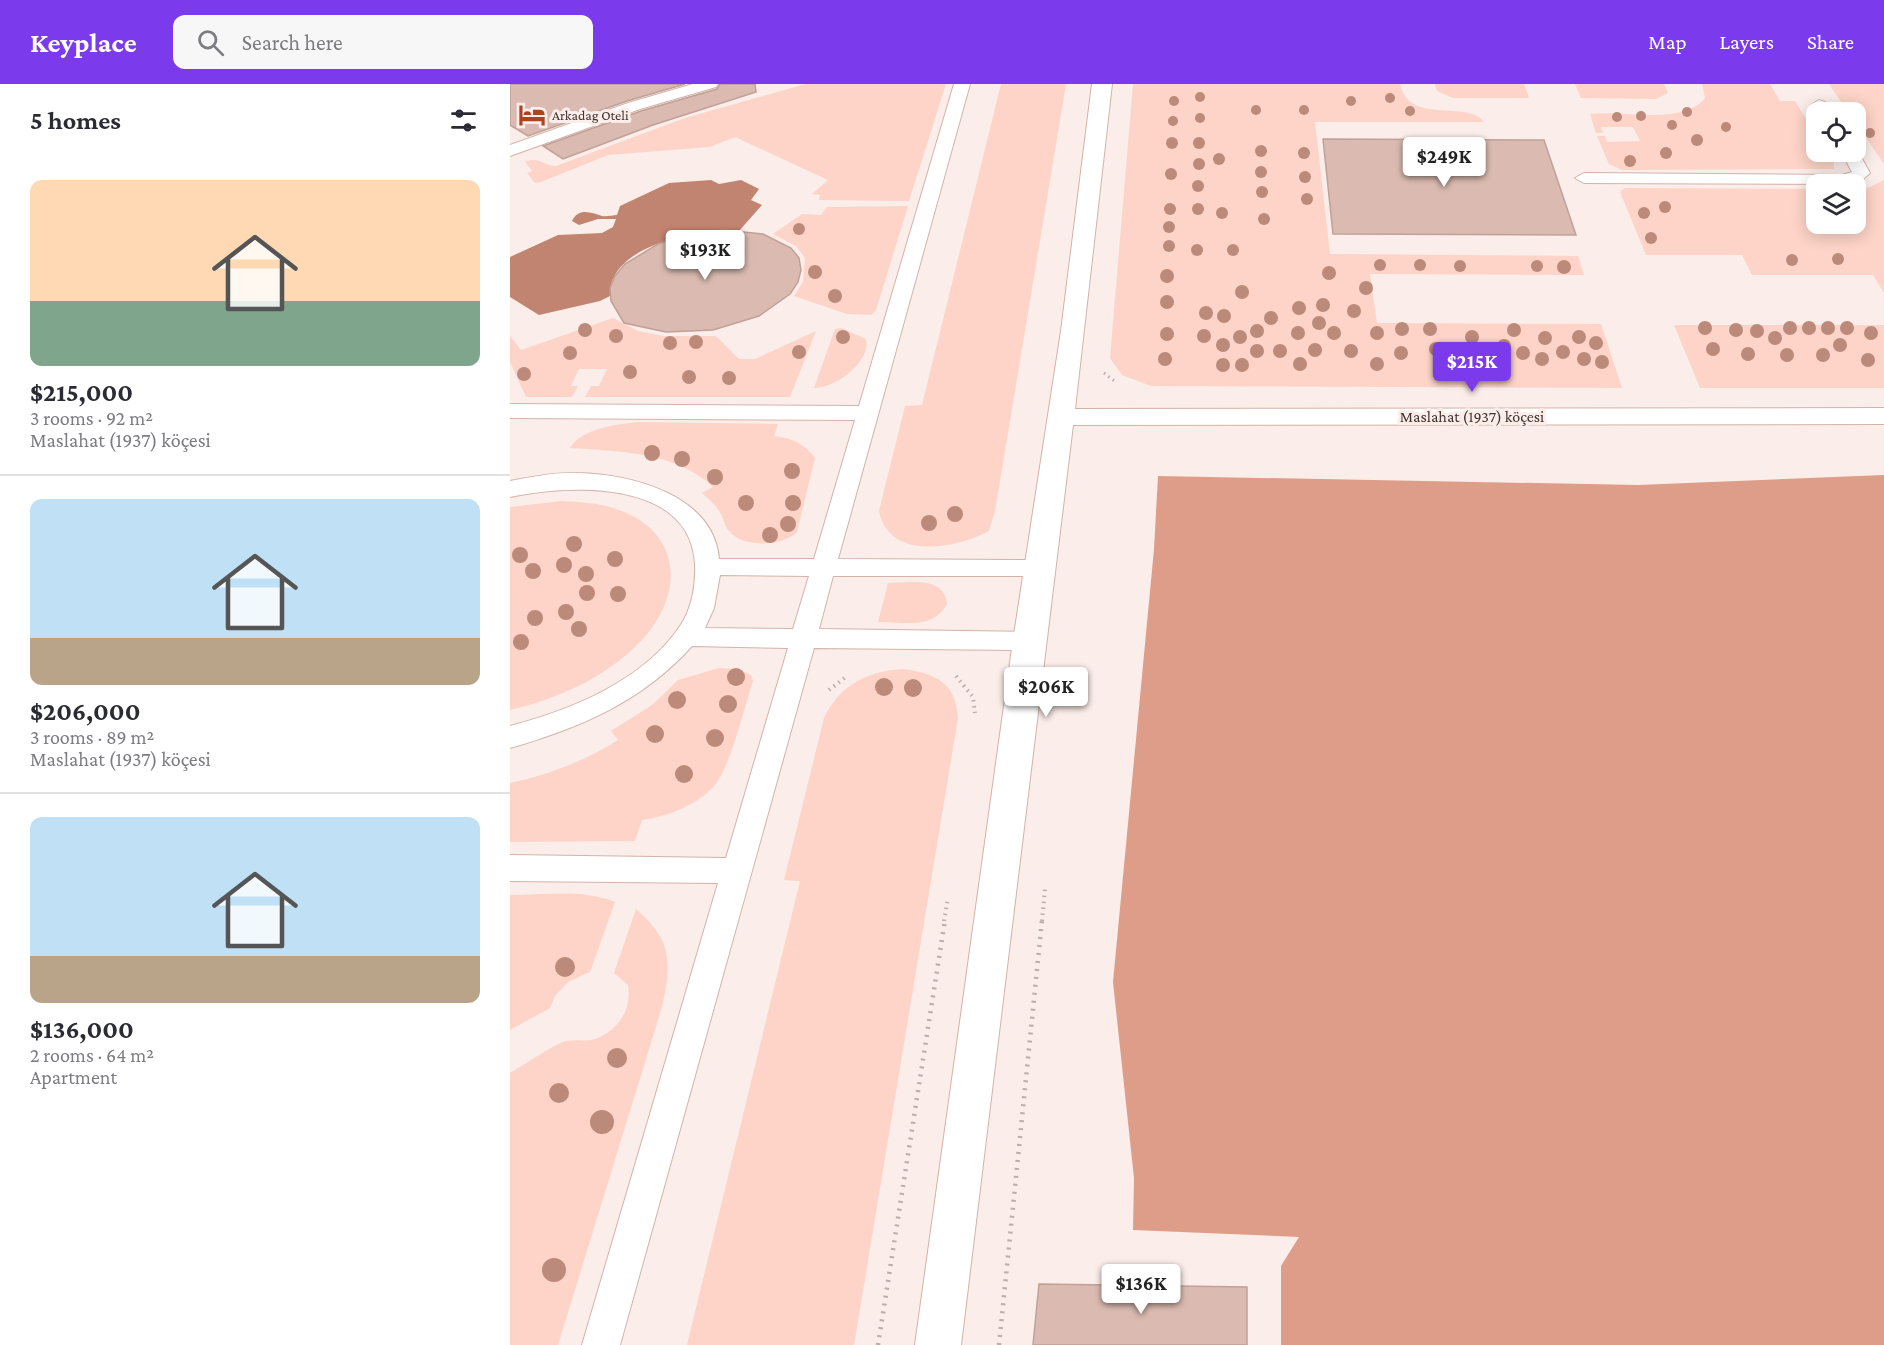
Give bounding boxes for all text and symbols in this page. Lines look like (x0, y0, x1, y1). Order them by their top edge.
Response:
search box (173, 15, 593, 69)
icon: search (194, 26, 227, 59)
text: Keyplace (30, 27, 137, 58)
text: Search here (242, 30, 343, 55)
text: Map (1648, 30, 1687, 54)
text: Layers (1720, 30, 1774, 54)
text: Share (1807, 30, 1854, 54)
hotel icon: Arkadag Oteli (517, 100, 547, 130)
map controls (1806, 102, 1866, 234)
button: locate (1806, 102, 1866, 162)
icon: filters (447, 104, 480, 137)
text: 5 homes (30, 106, 121, 135)
place label: Arkadag Oteli (552, 107, 629, 123)
pin: $249K (1402, 137, 1486, 188)
text: $249K (1417, 145, 1471, 167)
button: layers (1806, 174, 1866, 234)
icon: home (201, 219, 309, 327)
pin: $193K (663, 230, 747, 281)
text: $193K (680, 238, 730, 260)
pin: $215K (1430, 342, 1514, 393)
text: $215K (1447, 350, 1497, 372)
text: $215,000 (30, 378, 133, 407)
text: 3 rooms · 92 m² (30, 407, 153, 429)
street label: Maslahat (1937) köçesi (1400, 408, 1544, 426)
text: Maslahat (1937) köçesi (30, 429, 211, 451)
icon: home (201, 538, 309, 646)
pin: $206K (1004, 667, 1088, 718)
text: $206K (1018, 675, 1074, 697)
text: $206,000 (30, 697, 140, 726)
text: 3 rooms · 89 m² (30, 726, 154, 748)
text: Maslahat (1937) köçesi (30, 748, 211, 770)
icon: home (201, 856, 309, 964)
text: $136,000 (30, 1015, 134, 1044)
text: 2 rooms · 64 m² (30, 1044, 154, 1066)
text: Apartment (30, 1066, 117, 1088)
pin: $136K (1099, 1264, 1183, 1315)
text: $136K (1116, 1272, 1166, 1294)

